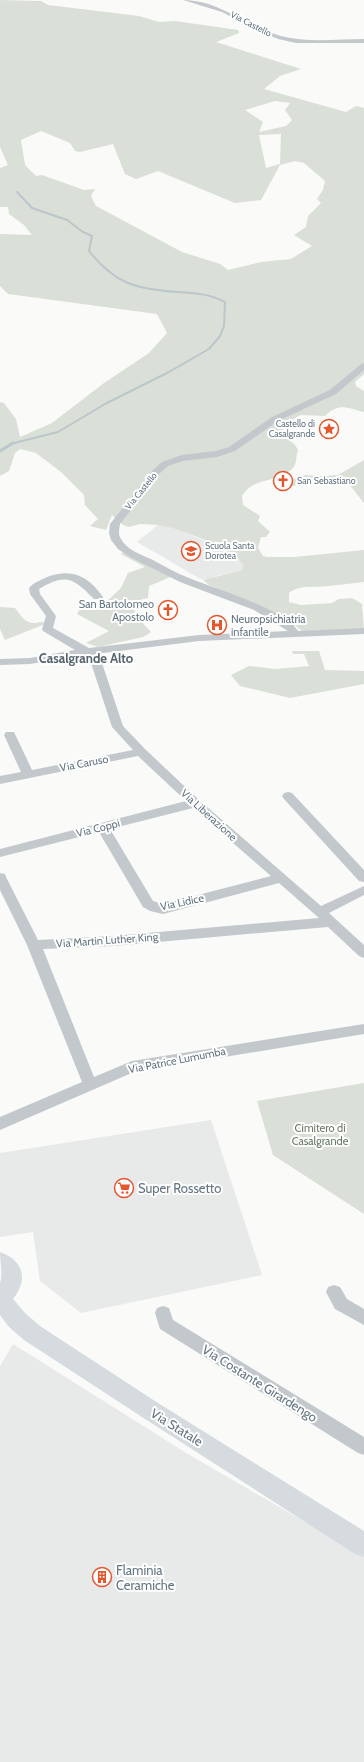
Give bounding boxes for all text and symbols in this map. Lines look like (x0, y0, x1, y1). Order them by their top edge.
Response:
street label: Via Castello (229, 9, 274, 39)
place label: Castello di Casalgrande (269, 418, 315, 439)
place icon: Castello di Casalgrande (318, 418, 340, 440)
street label: Via Castello (122, 470, 159, 511)
church icon: San Sebastiano (272, 470, 294, 492)
place label: San Sebastiano (297, 475, 356, 486)
school or university icon: Scuola Santa Dorotea (180, 540, 202, 562)
place label: Scuola Santa Dorotea (205, 540, 255, 561)
place label: San Bartolomeo Apostolo (79, 597, 154, 624)
church icon: San Bartolomeo Apostolo (157, 599, 179, 621)
place label: Neuropsichiatria infantile (231, 612, 306, 639)
hospital icon: Neuropsichiatria infantile (206, 614, 228, 636)
district label: Casalgrande Alto (39, 650, 134, 666)
street label: Via Caruso (59, 751, 109, 775)
street label: Via Liberazione (178, 786, 240, 844)
street label: Via Coppi (75, 816, 121, 840)
street label: Via Lidice (159, 890, 205, 913)
street label: Via Martin Luther King (55, 929, 159, 951)
street label: Via Patrice Lumumba (127, 1044, 228, 1076)
park label: Cimitero di Casalgrande (292, 1121, 349, 1148)
supermarket icon: Super Rossetto (113, 1177, 135, 1199)
place label: Super Rossetto (138, 1180, 221, 1196)
street label: Via Costante Girardengo (199, 1341, 321, 1425)
street label: Via Statale (148, 1405, 206, 1449)
place label: Flaminia Ceramiche (116, 1562, 175, 1593)
building icon: Flaminia Ceramiche (91, 1566, 113, 1588)

